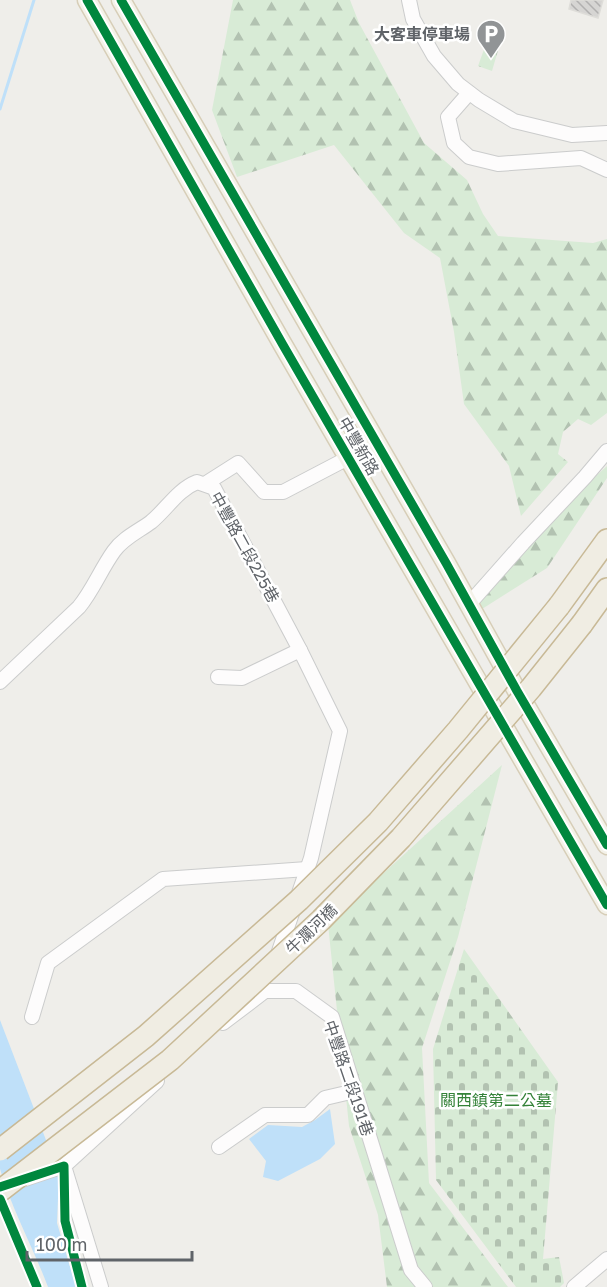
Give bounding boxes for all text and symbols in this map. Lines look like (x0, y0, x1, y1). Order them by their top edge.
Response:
parking icon: 大客車停車場 (475, 18, 507, 60)
place label: 大客車停車場 (374, 24, 470, 44)
street label: 中豐新路 (334, 413, 384, 479)
street label: 中豐路二段225巷 (206, 488, 284, 606)
street label: 牛瀾河橋 (281, 900, 341, 958)
street label: 中豐路二段191巷 (320, 1017, 378, 1139)
park label: 關西鎮第二公墓 (440, 1090, 552, 1110)
scale bar (27, 1224, 192, 1262)
text: 100 m (36, 1233, 87, 1255)

